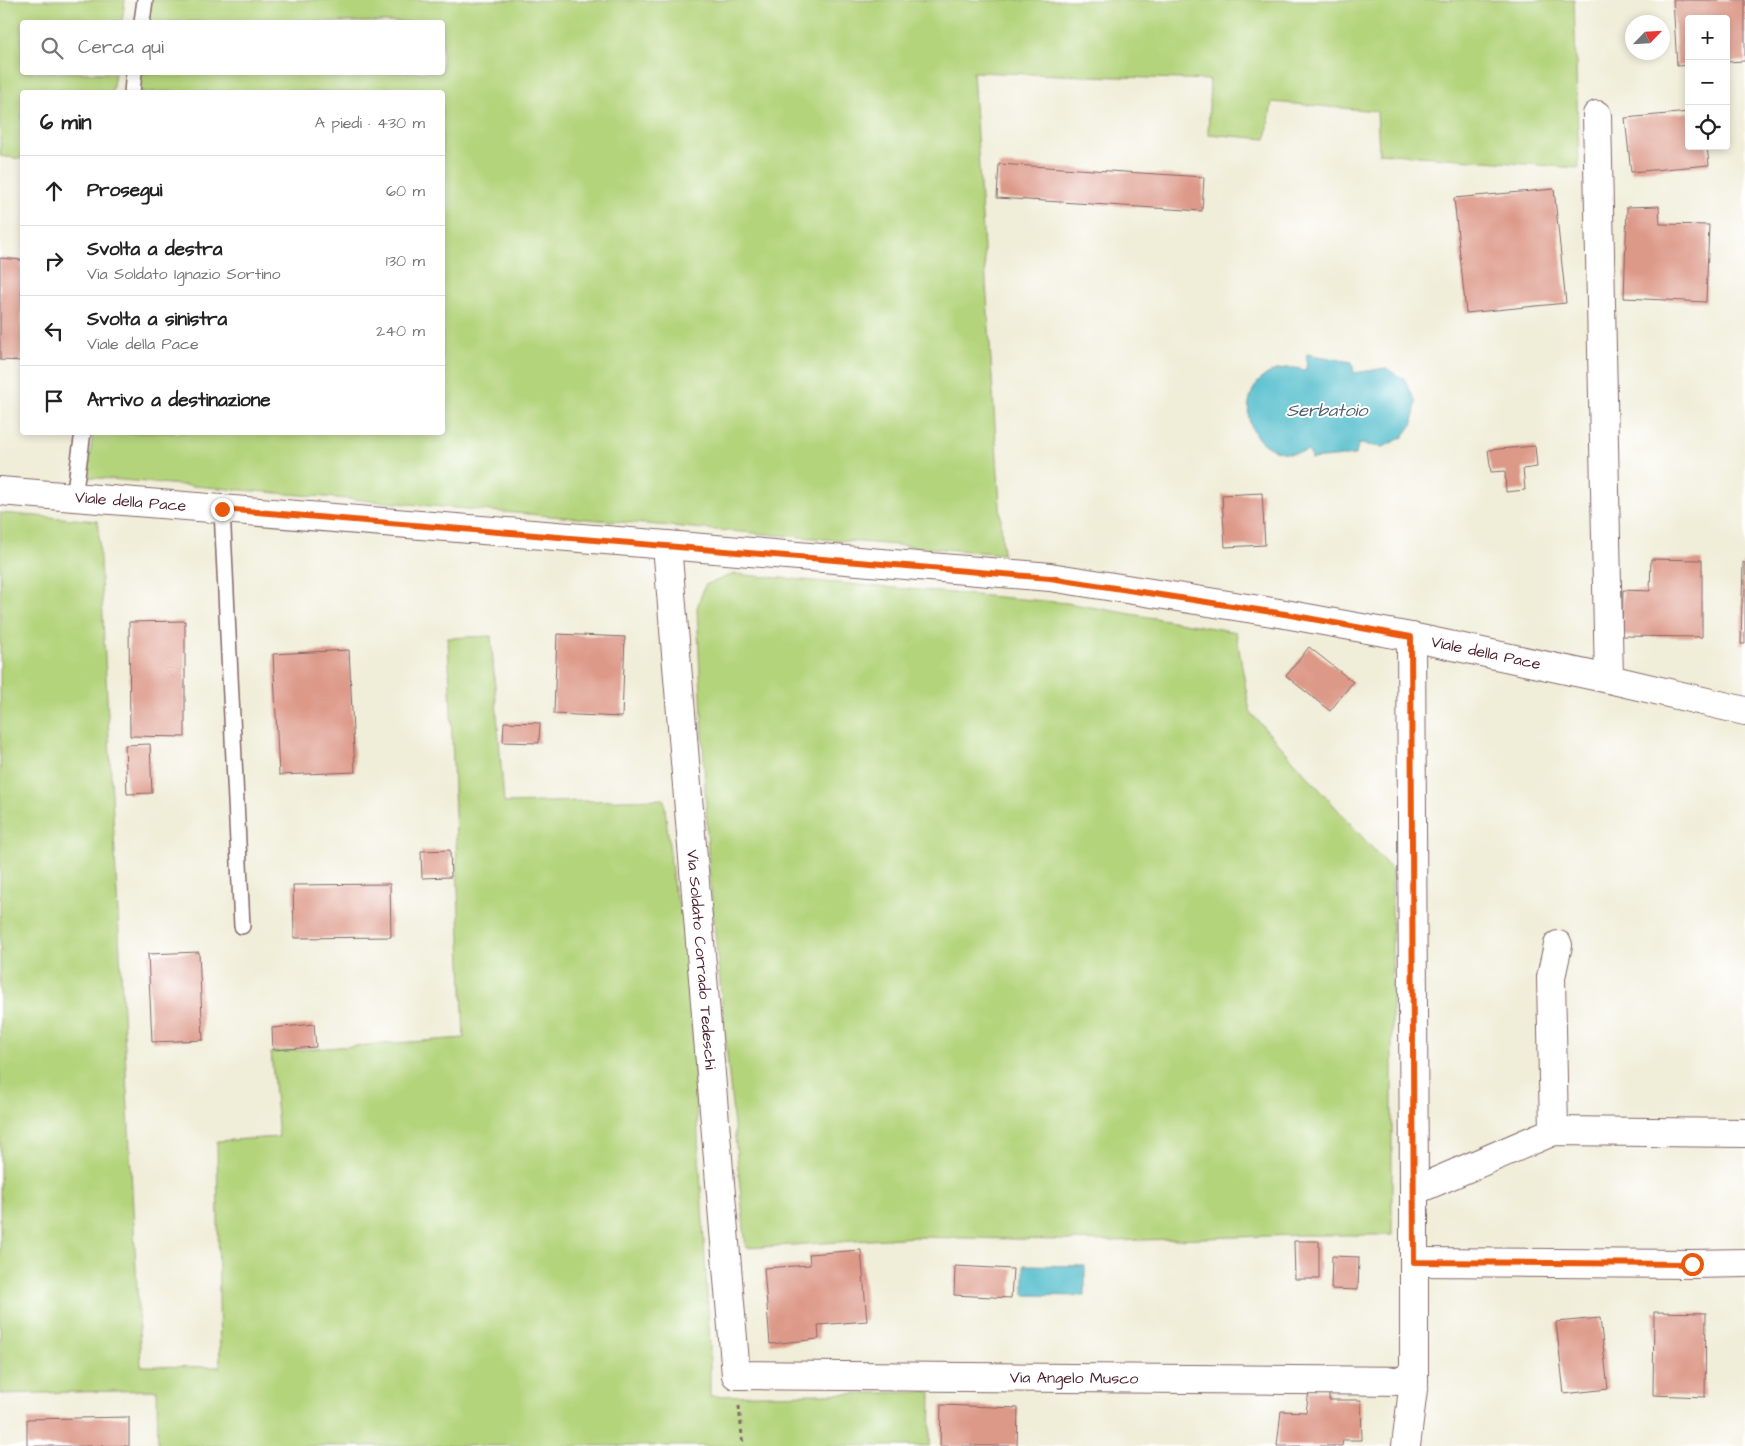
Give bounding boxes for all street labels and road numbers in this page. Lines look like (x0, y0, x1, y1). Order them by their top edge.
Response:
street label: Viale della Pace (74, 486, 187, 517)
street label: Viale della Pace (1429, 631, 1543, 675)
street label: Via Soldato Corrado Tedeschi (681, 849, 722, 1071)
street label: Via Angelo Musco (1010, 1366, 1139, 1390)

